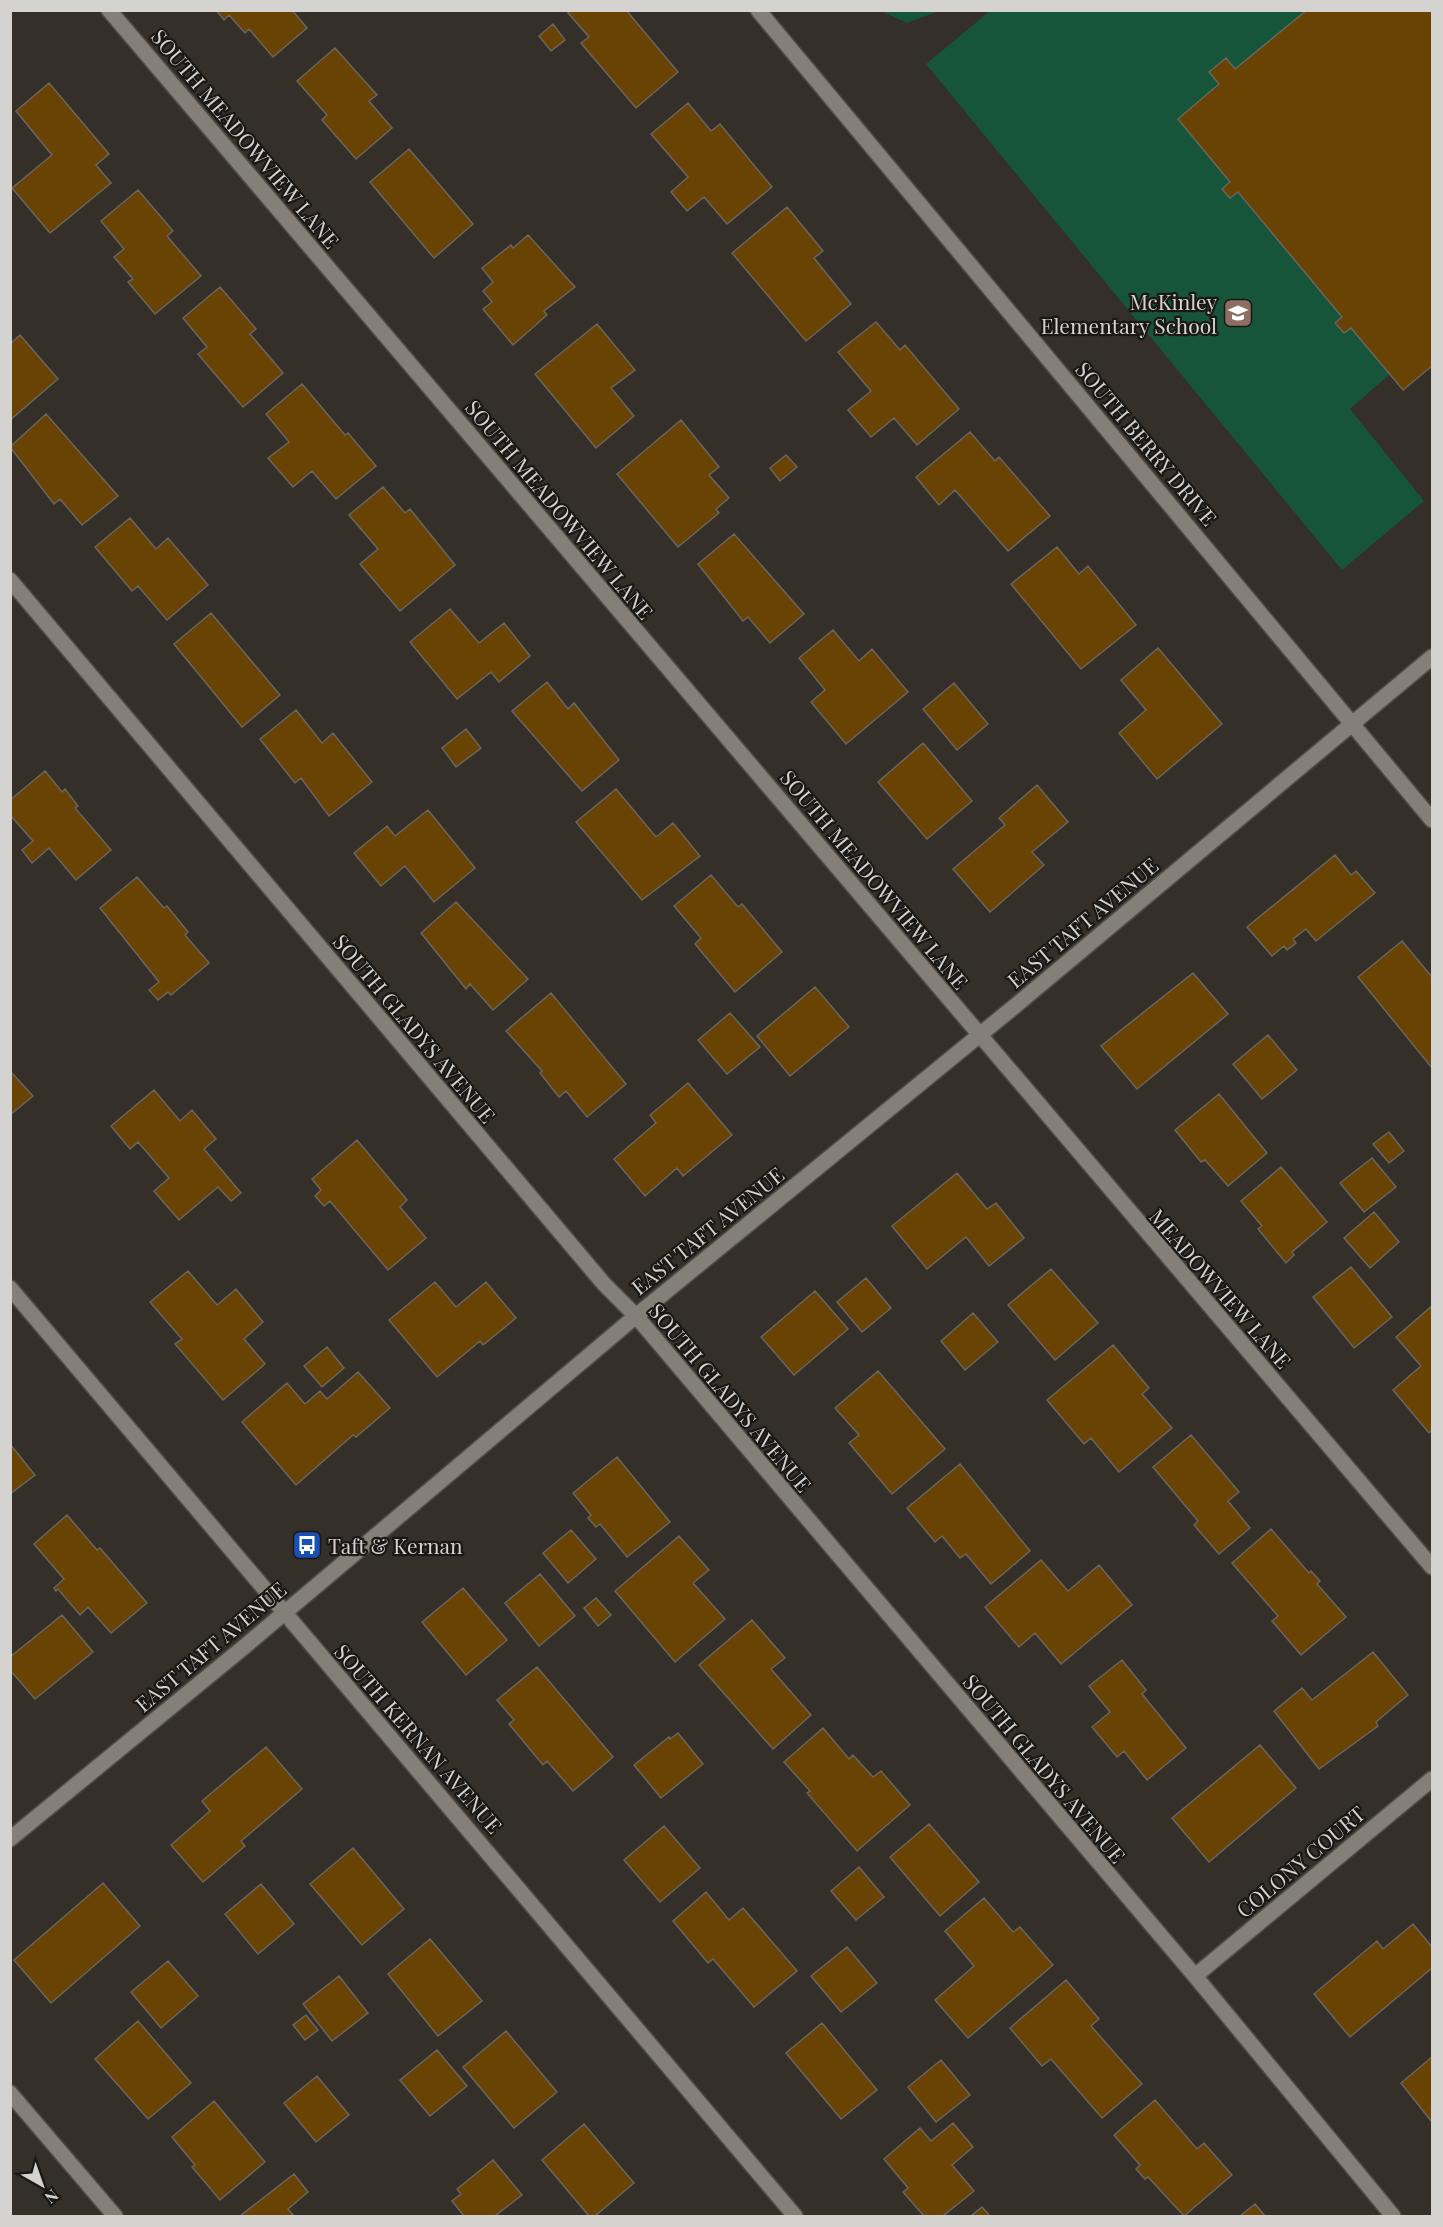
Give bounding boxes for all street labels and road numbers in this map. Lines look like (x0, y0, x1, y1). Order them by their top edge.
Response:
street label: SOUTH MEADOWVIEW LANE (146, 22, 346, 254)
street label: SOUTH BERRY DRIVE (1070, 355, 1224, 531)
street label: SOUTH MEADOWVIEW LANE (460, 393, 660, 625)
street label: SOUTH MEADOWVIEW LANE (775, 763, 975, 995)
street label: EAST TAFT AVENUE (1001, 851, 1163, 993)
street label: SOUTH GLADYS AVENUE (328, 928, 502, 1128)
street label: EAST TAFT AVENUE (625, 1160, 789, 1300)
street label: MEADOWVIEW LANE (1144, 1202, 1298, 1374)
street label: SOUTH GLADYS AVENUE (644, 1297, 818, 1497)
street label: EAST TAFT AVENUE (129, 1575, 291, 1717)
street label: SOUTH KERNAN AVENUE (329, 1637, 509, 1839)
street label: SOUTH GLADYS AVENUE (958, 1668, 1132, 1868)
street label: COLONY COURT (1230, 1799, 1370, 1923)

